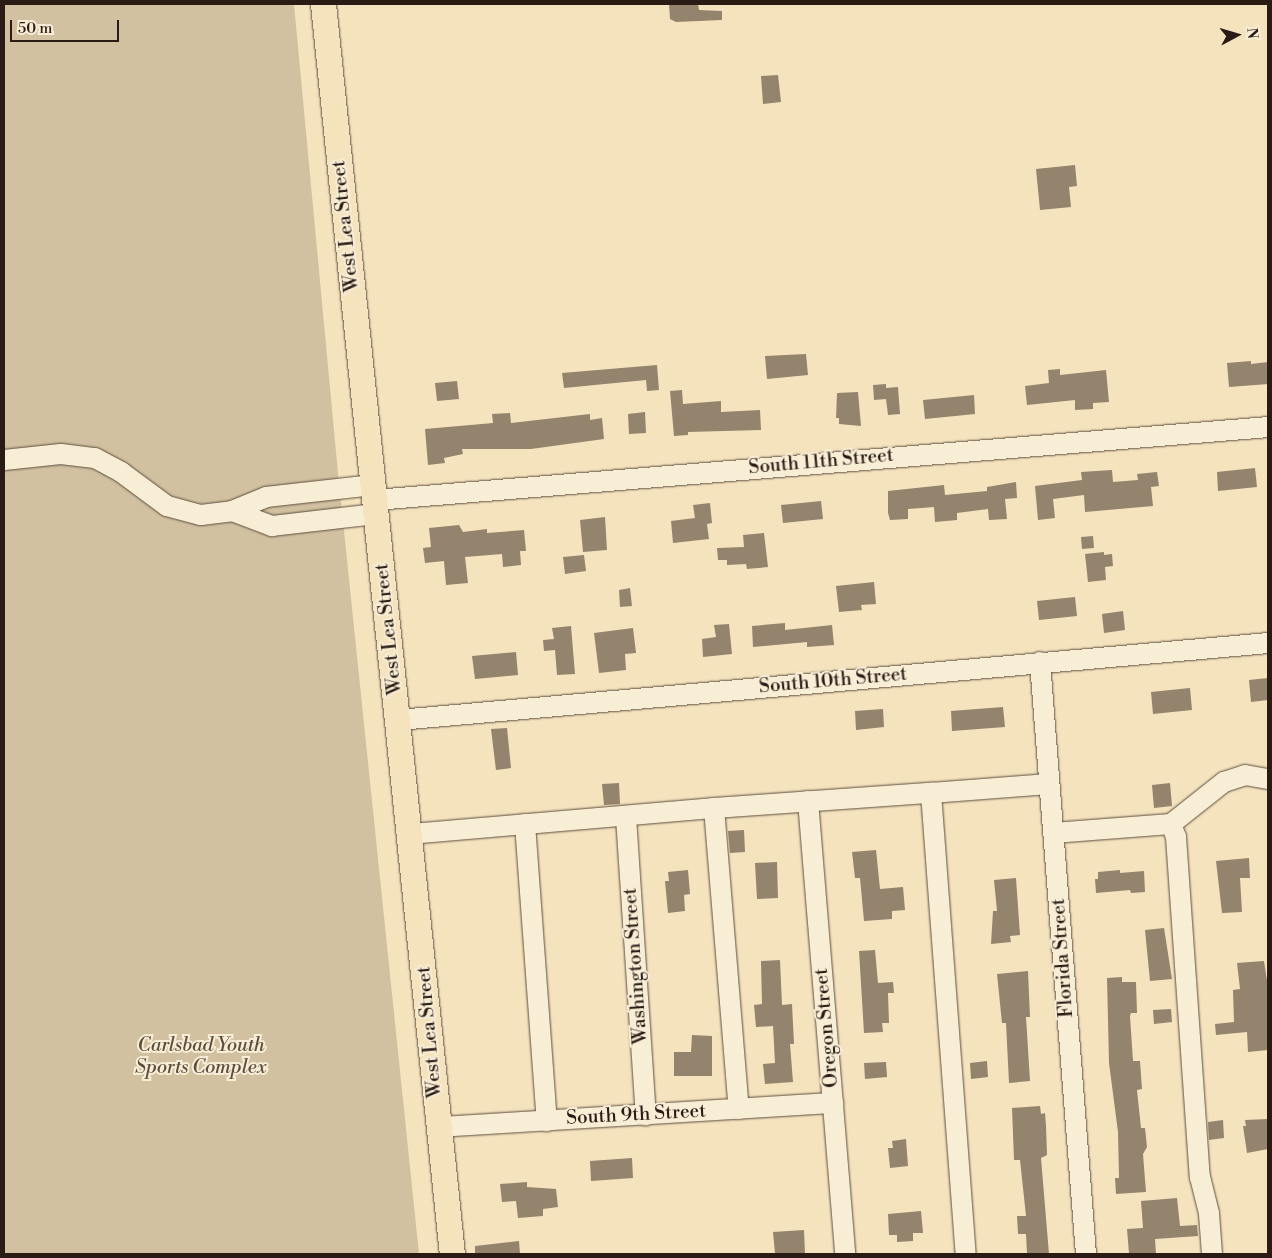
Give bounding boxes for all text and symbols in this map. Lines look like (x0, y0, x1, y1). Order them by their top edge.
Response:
scale bar (12, 10, 121, 42)
north arrow (1212, 10, 1262, 60)
text: 50 m (18, 19, 52, 38)
text: N (1242, 27, 1261, 40)
street label: West Lea Street (328, 159, 364, 293)
street label: South 11th Street (748, 444, 894, 480)
street label: West Lea Street (371, 562, 407, 696)
street label: South 10th Street (758, 663, 908, 699)
street label: Washington Street (619, 887, 653, 1045)
street label: Florida Street (1047, 898, 1079, 1018)
street label: West Lea Street (413, 965, 447, 1099)
street label: Oregon Street (810, 967, 844, 1089)
park label: Carlsbad Youth Sports Complex (135, 1035, 267, 1079)
street label: South 9th Street (566, 1100, 706, 1130)

